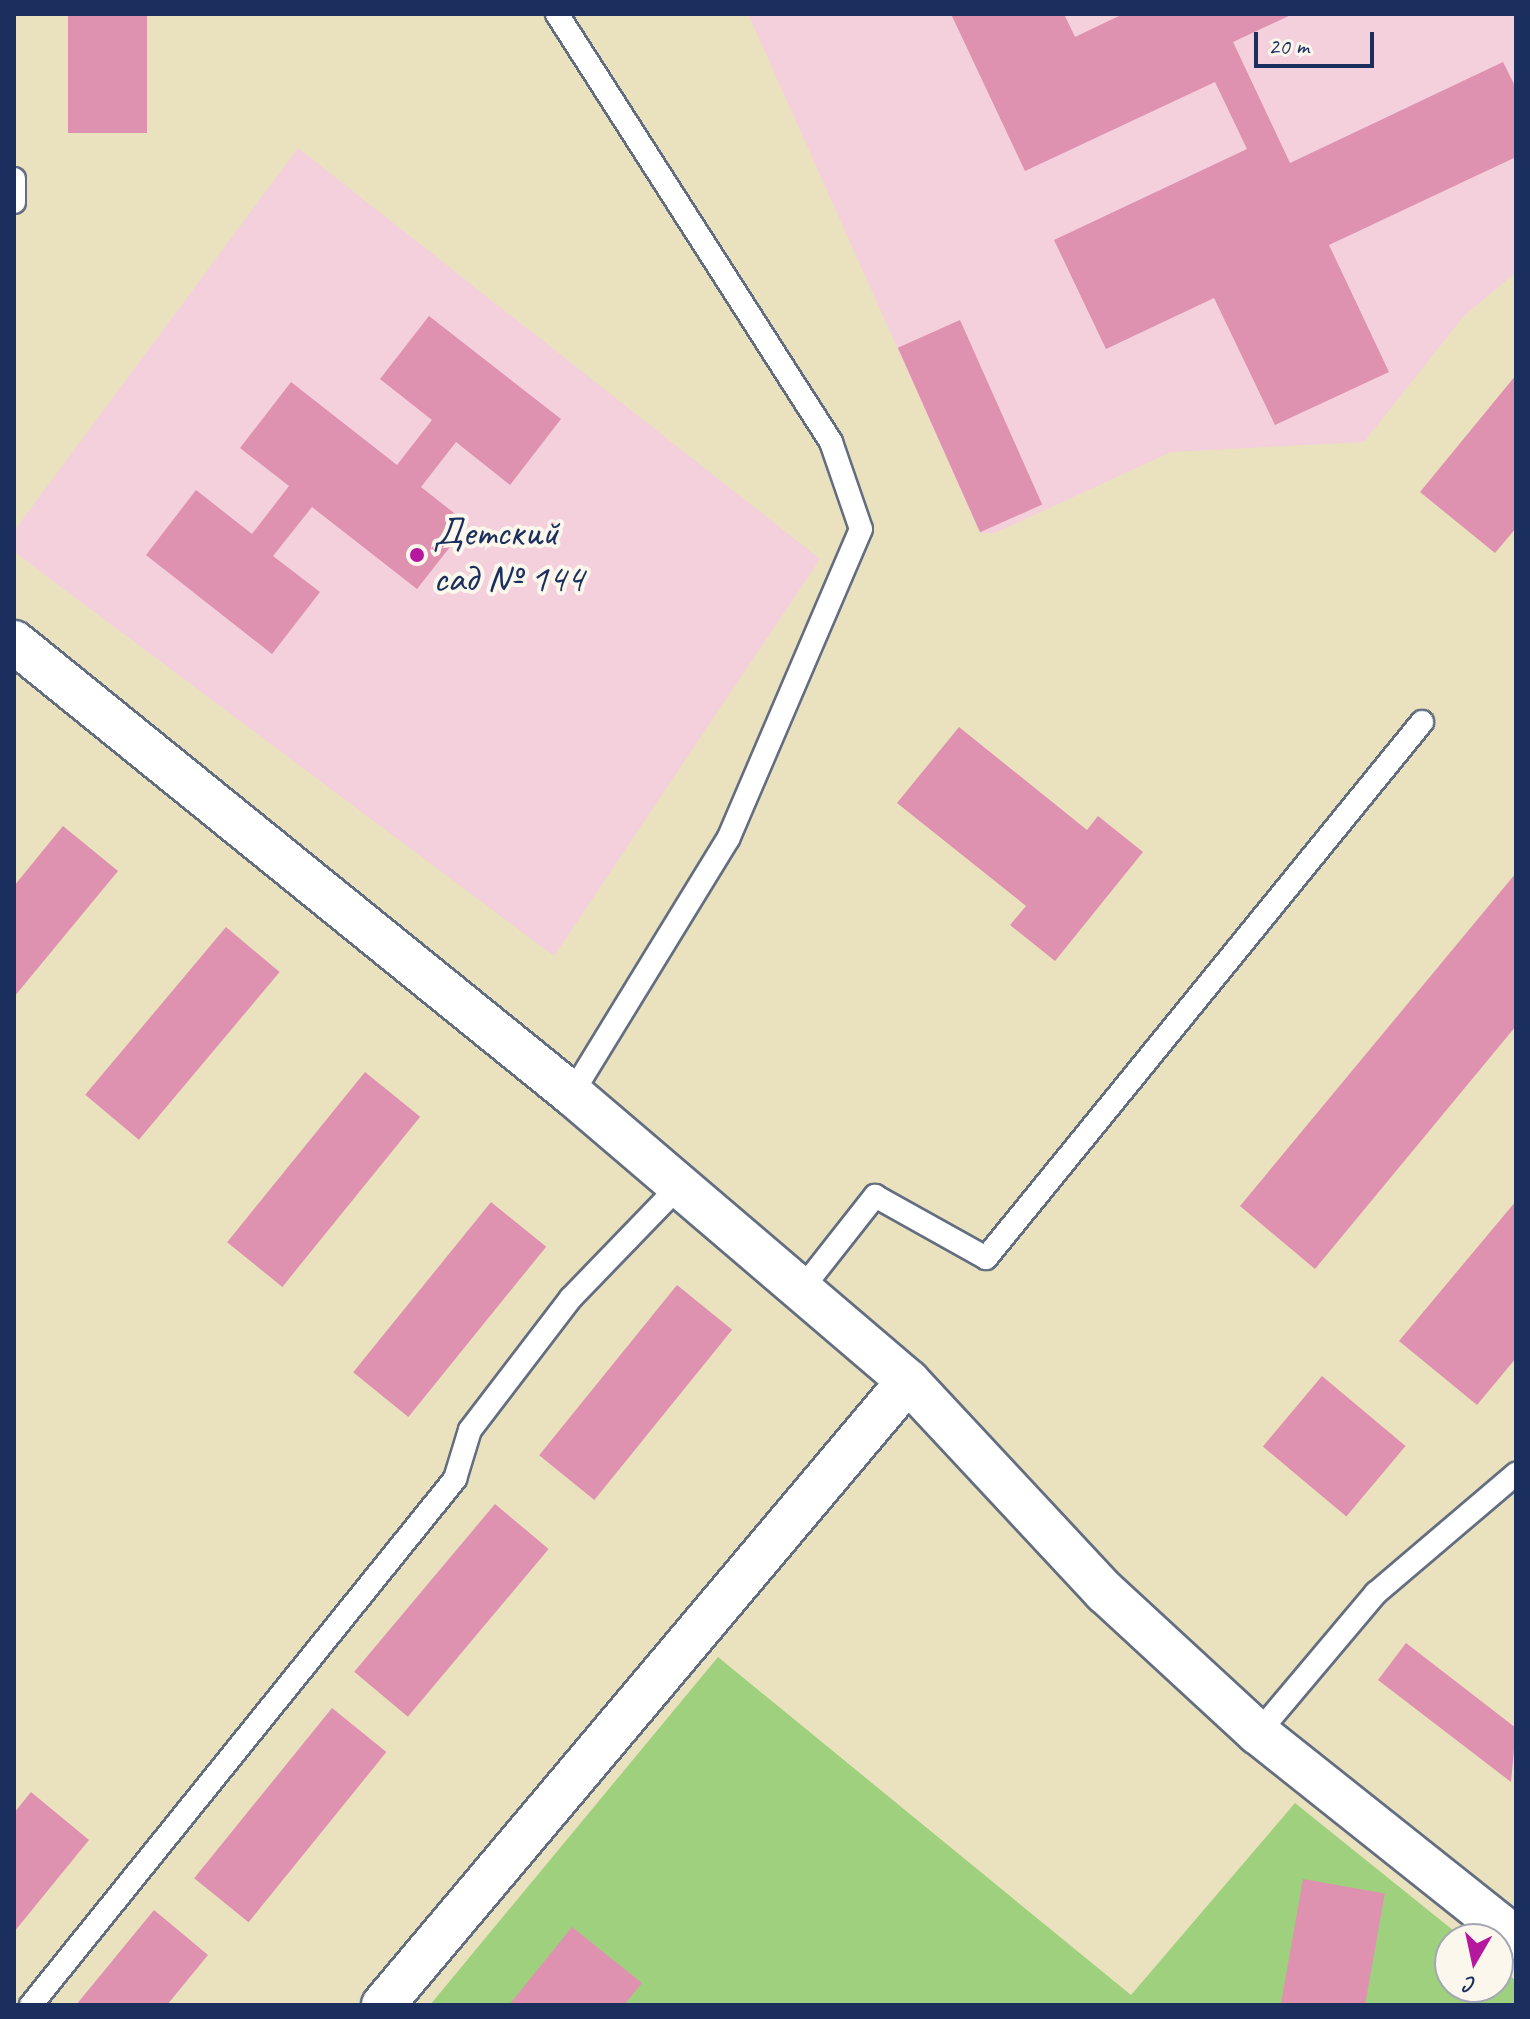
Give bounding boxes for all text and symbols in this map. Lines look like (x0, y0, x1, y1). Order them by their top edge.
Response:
scale bar (1258, 16, 1378, 66)
text: 20 m (1268, 31, 1309, 61)
place label: Детский сад № 144 (433, 508, 584, 602)
marker: Детский сад № 144 (408, 546, 426, 564)
north arrow (1434, 1923, 1514, 2003)
text: С (1463, 1970, 1478, 1999)

